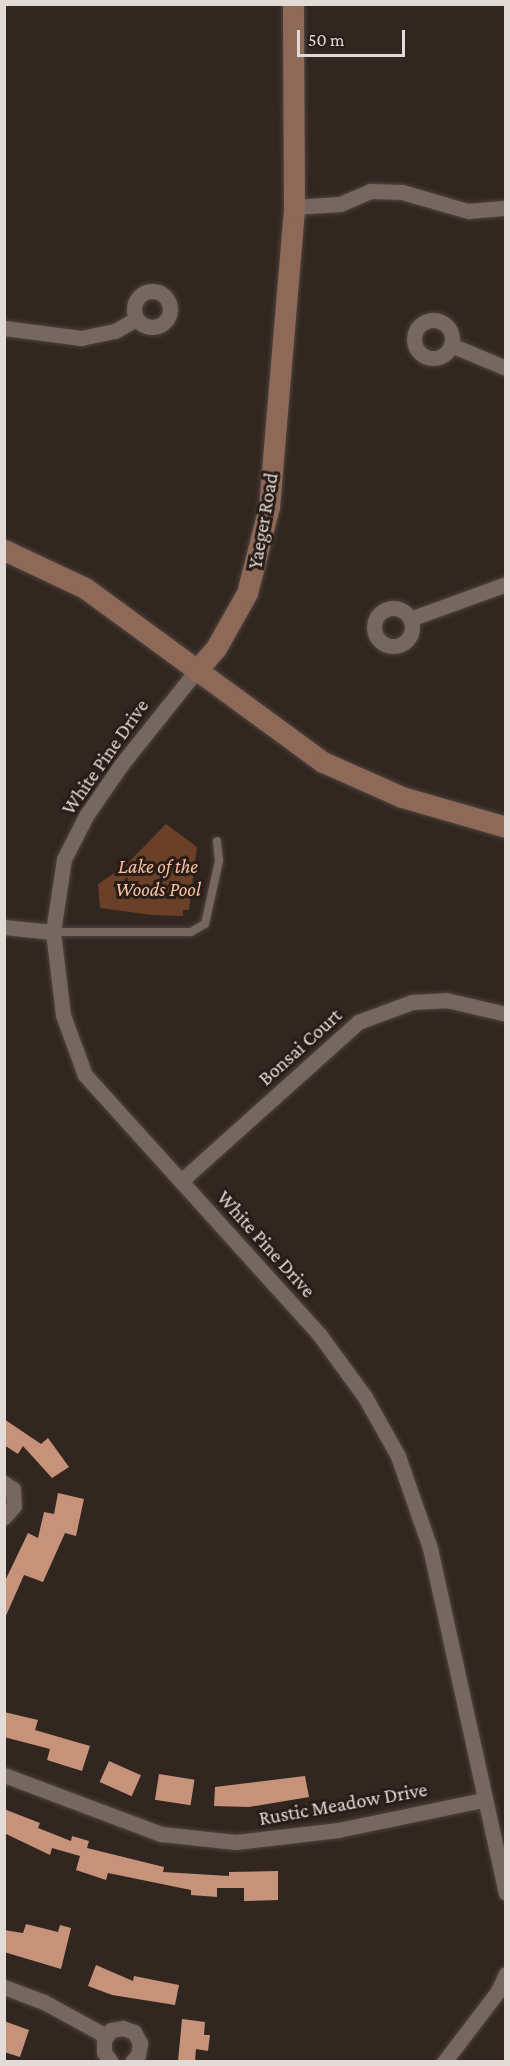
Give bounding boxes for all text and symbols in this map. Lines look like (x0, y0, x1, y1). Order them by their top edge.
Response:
scale bar (300, 18, 408, 56)
text: 50 m (308, 30, 345, 50)
street label: Yaeger Road (243, 471, 283, 571)
street label: White Pine Drive (56, 695, 154, 819)
park label: Lake of the Woods Pool (115, 855, 201, 902)
street label: Bonsai Court (253, 1003, 347, 1091)
street label: White Pine Drive (212, 1186, 320, 1302)
street label: Rustic Meadow Drive (257, 1777, 429, 1831)

